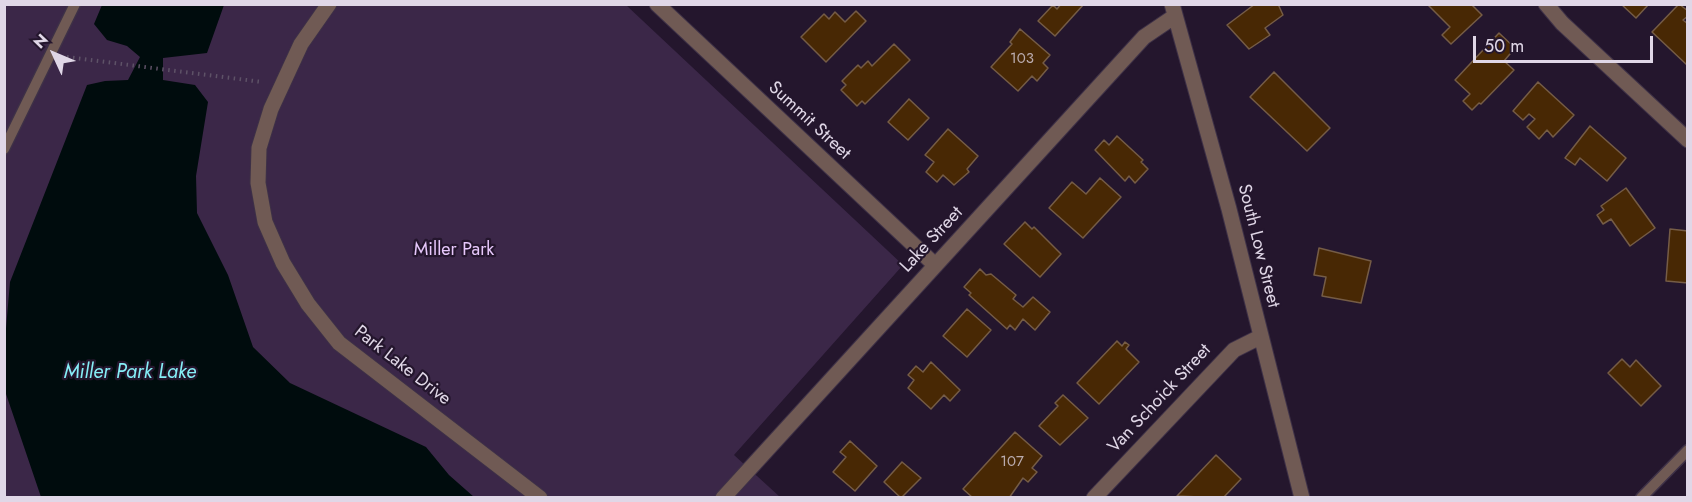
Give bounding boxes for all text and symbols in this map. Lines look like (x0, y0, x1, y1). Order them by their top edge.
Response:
north arrow (24, 24, 84, 84)
scale bar (1476, 24, 1656, 62)
text: N (28, 29, 53, 54)
text: 50 m (1484, 33, 1524, 59)
house number: 103 (1010, 50, 1034, 68)
street label: Summit Street (763, 77, 855, 165)
street label: South Low Street (1232, 182, 1284, 310)
street label: Lake Street (896, 203, 968, 277)
park label: Miller Park (414, 240, 494, 262)
street label: Park Lake Drive (349, 322, 455, 410)
street label: Van Schoick Street (1104, 340, 1216, 458)
water label: Miller Park Lake (64, 361, 196, 385)
house number: 107 (1000, 453, 1024, 471)

